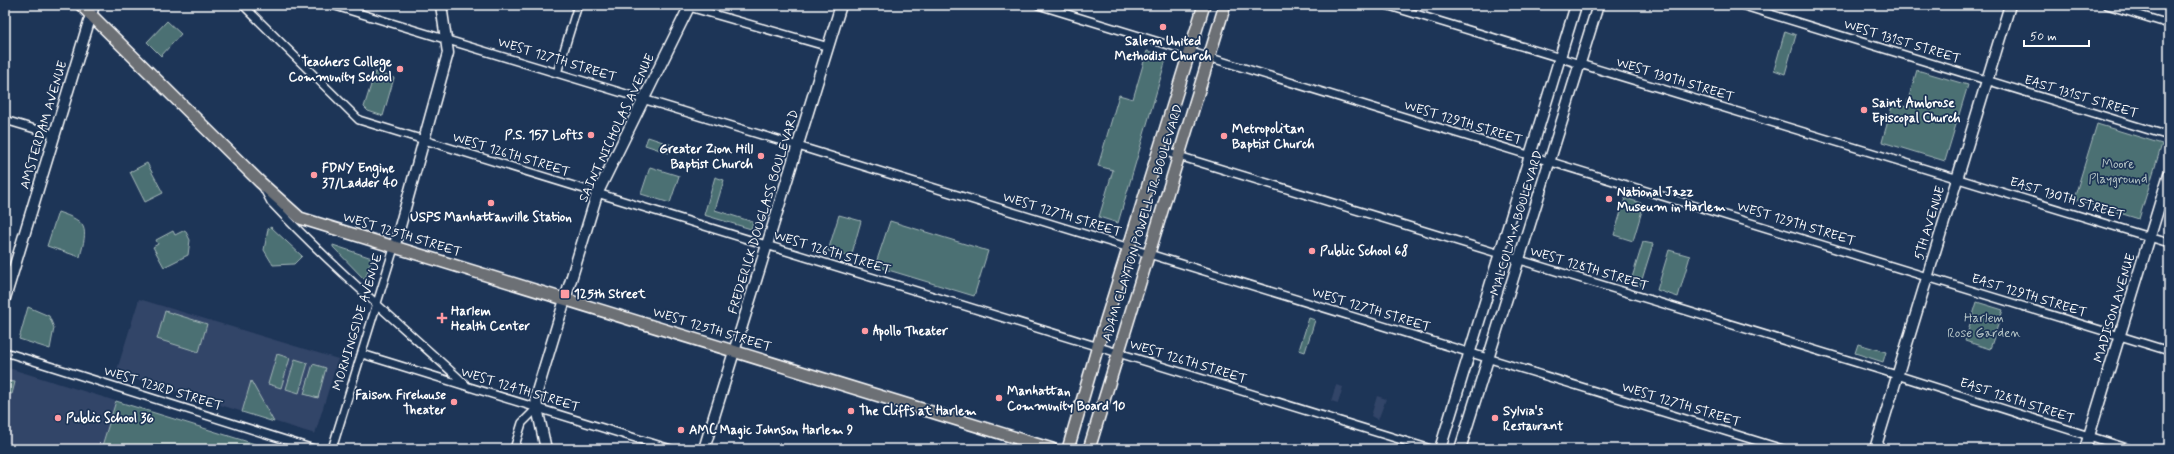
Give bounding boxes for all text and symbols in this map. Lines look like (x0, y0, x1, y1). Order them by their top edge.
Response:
street label: WEST 131ST STREET (1841, 16, 1963, 68)
marker: Salem United Methodist Church (1158, 22, 1168, 32)
scale bar (2024, 22, 2089, 48)
text: 50 m (2030, 29, 2057, 45)
place label: Salem United Methodist Church (1115, 33, 1212, 65)
street label: WEST 127TH STREET (496, 34, 618, 86)
street label: SAINT NICHOLAS AVENUE (575, 51, 659, 205)
place label: Teachers College Community School (289, 54, 392, 86)
street label: WEST 130TH STREET (1614, 54, 1736, 106)
street label: AMSTERDAM AVENUE (16, 58, 72, 191)
marker: Teachers College Community School (395, 64, 405, 74)
street label: EAST 131ST STREET (2022, 72, 2140, 122)
place label: Saint Ambrose Episcopal Church (1872, 95, 1961, 127)
street label: WEST 129TH STREET (1402, 97, 1524, 149)
street label: ADAM CLAYTON POWELL JR. BOULEVARD (1099, 103, 1187, 343)
marker: Saint Ambrose Episcopal Church (1859, 105, 1869, 115)
street label: FREDERICK DOUGLASS BOULEVARD (725, 108, 803, 316)
place label: Metropolitan Baptist Church (1232, 121, 1315, 153)
place label: P.S. 157 Lofts (505, 127, 583, 144)
street label: WEST 126TH STREET (450, 129, 572, 181)
marker: P.S. 157 Lofts (586, 130, 596, 140)
marker: Metropolitan Baptist Church (1219, 131, 1229, 141)
place label: Greater Zion Hill Baptist Church (659, 141, 753, 173)
street label: MALCOLM X BOULEVARD (1487, 148, 1547, 298)
marker: Greater Zion Hill Baptist Church (756, 151, 766, 161)
park label: Moore Playground (2089, 156, 2147, 188)
place label: FDNY Engine 37/Ladder 40 (322, 160, 399, 192)
marker: FDNY Engine 37/Ladder 40 (309, 170, 319, 180)
street label: EAST 130TH STREET (2008, 173, 2126, 225)
place label: National Jazz Museum in Harlem (1617, 184, 1726, 216)
street label: 5TH AVENUE (1911, 184, 1949, 262)
street label: WEST 127TH STREET (1001, 189, 1123, 241)
marker: National Jazz Museum in Harlem (1604, 194, 1614, 204)
marker: USPS Manhattanville Station (486, 198, 496, 208)
street label: WEST 129TH STREET (1735, 198, 1857, 250)
street label: WEST 125TH STREET (341, 209, 463, 261)
place label: USPS Manhattanville Station (410, 209, 572, 226)
street label: WEST 126TH STREET (771, 227, 893, 279)
place label: Public School 68 (1320, 243, 1408, 260)
street label: WEST 128TH STREET (1528, 243, 1650, 295)
marker: Public School 68 (1307, 246, 1317, 256)
street label: MORNINGSIDE AVENUE (329, 251, 387, 393)
street label: MADISON AVENUE (2090, 251, 2140, 365)
street label: EAST 129TH STREET (1969, 270, 2089, 322)
street label: WEST 127TH STREET (1310, 284, 1432, 336)
place label: 125th Street (574, 286, 646, 303)
marker: 125th Street (559, 288, 571, 300)
place label: Harlem Health Center (451, 303, 530, 335)
street label: WEST 125TH STREET (651, 304, 773, 356)
park label: Harlem Rose Garden (1947, 310, 2021, 342)
marker: Harlem Health Center (436, 312, 448, 324)
place label: Apollo Theater (873, 323, 949, 341)
marker: Apollo Theater (860, 326, 870, 336)
street label: WEST 126TH STREET (1127, 336, 1249, 388)
street label: WEST 123RD STREET (102, 363, 224, 415)
street label: WEST 124TH STREET (458, 364, 582, 416)
street label: EAST 128TH STREET (1957, 374, 2077, 428)
street label: WEST 127TH STREET (1620, 379, 1742, 431)
place label: Manhattan Community Board 10 (1007, 383, 1126, 415)
place label: Faison Firehouse Theater (355, 387, 446, 419)
marker: Manhattan Community Board 10 (994, 393, 1004, 403)
marker: Faison Firehouse Theater (449, 397, 459, 407)
place label: The Cliffs at Harlem (859, 403, 977, 420)
place label: Sylvia's Restaurant (1503, 403, 1564, 435)
marker: The Cliffs at Harlem (846, 406, 856, 416)
place label: Public School 36 (66, 410, 154, 427)
marker: Public School 36 (53, 413, 63, 423)
marker: Sylvia's Restaurant (1490, 413, 1500, 423)
place label: AMC Magic Johnson Harlem 9 (689, 422, 854, 440)
marker: AMC Magic Johnson Harlem 9 (676, 425, 686, 435)

